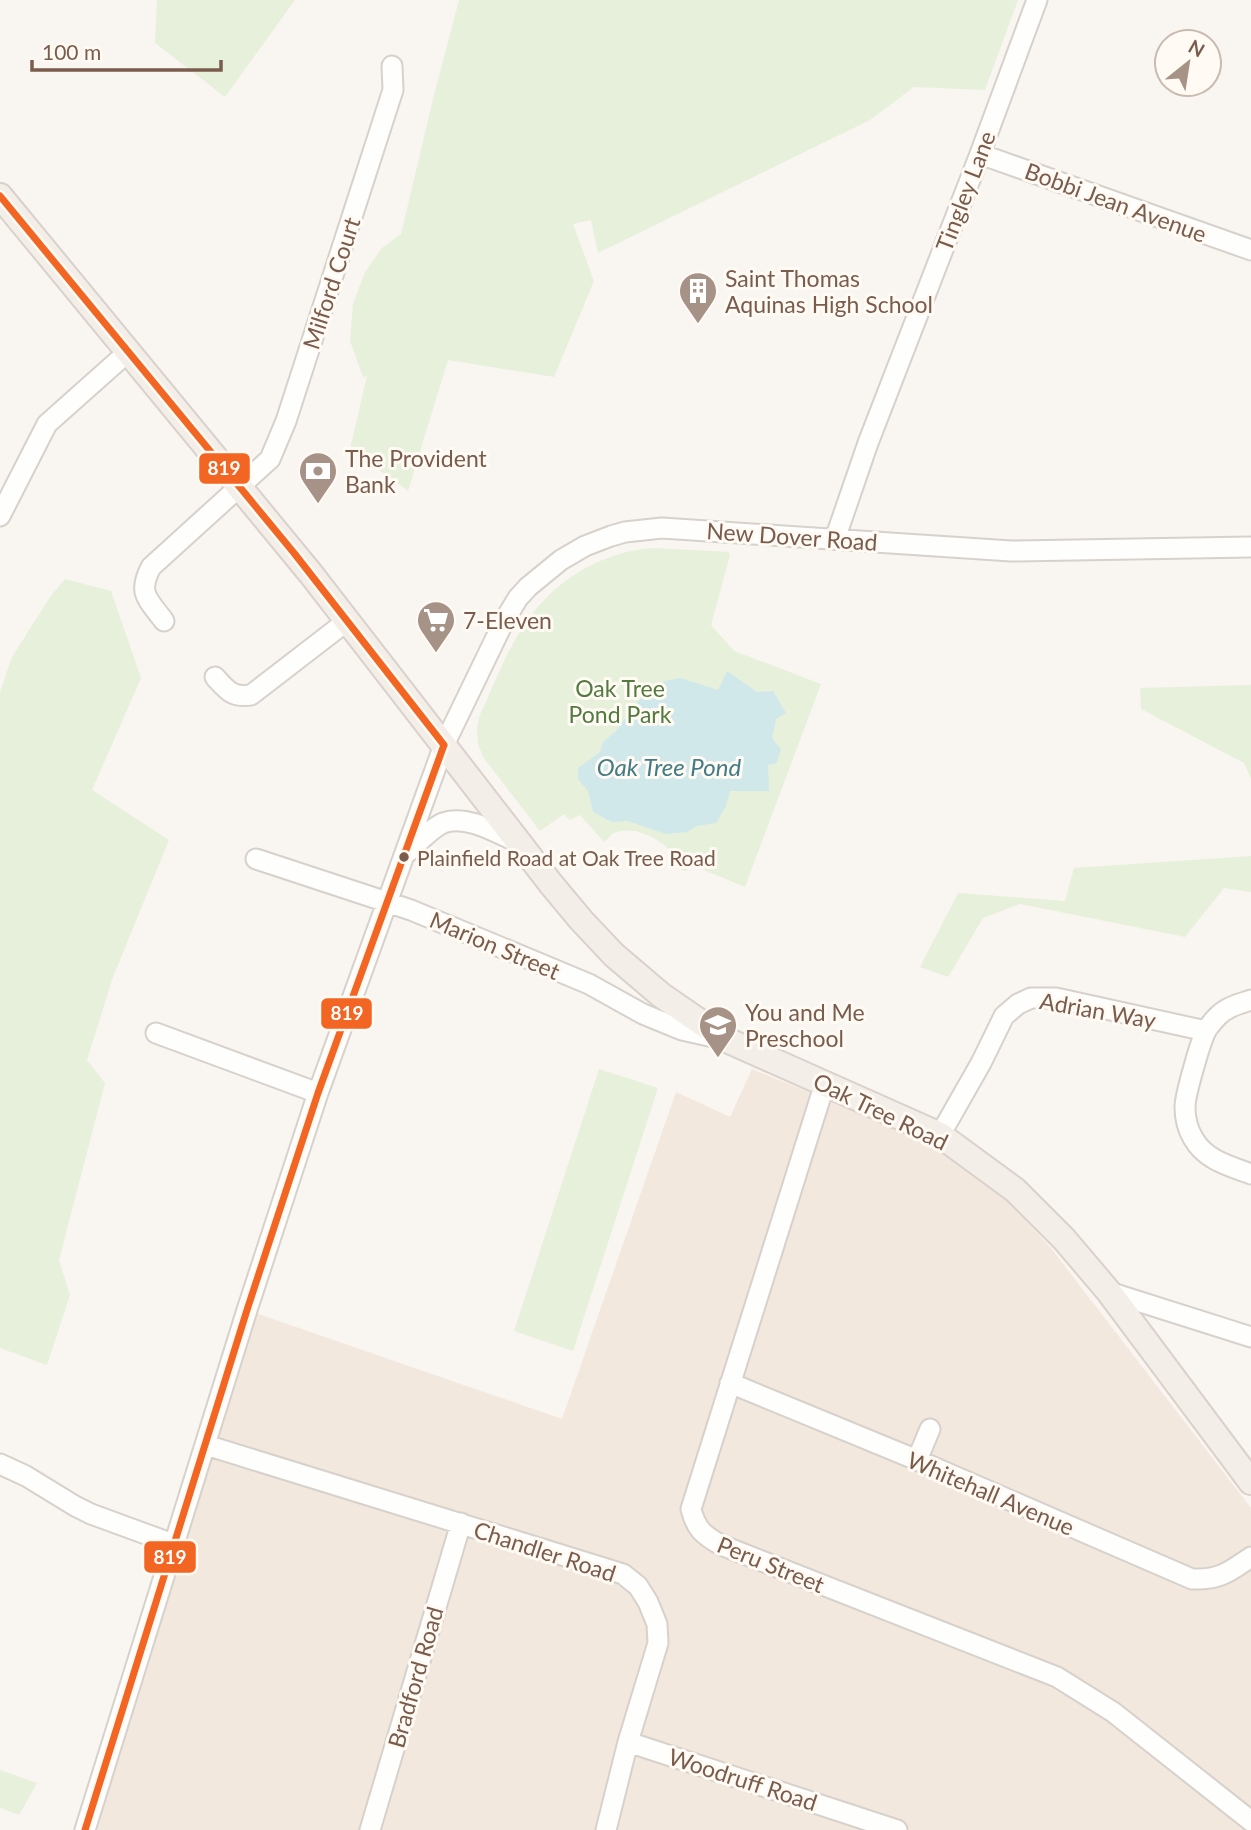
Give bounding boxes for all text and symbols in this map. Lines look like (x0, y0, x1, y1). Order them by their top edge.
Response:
scale bar (32, 28, 220, 72)
north arrow (1153, 28, 1223, 98)
text: N (1185, 34, 1209, 61)
text: 100 m (42, 39, 101, 64)
street label: Tingley Lane (929, 127, 1001, 255)
street label: Bobbi Jean Avenue (1021, 156, 1211, 248)
street label: Milford Court (296, 213, 366, 353)
place label: Saint Thomas Aquinas High School (725, 264, 933, 318)
building icon: Saint Thomas Aquinas High School (677, 270, 719, 325)
place label: The Provident Bank (345, 444, 488, 498)
bank icon: The Provident Bank (297, 450, 339, 505)
line badge: 819 (198, 452, 251, 485)
text: 819 (207, 456, 241, 479)
street label: New Dover Road (706, 516, 878, 556)
supermarket icon: 7-Eleven (415, 599, 457, 654)
place label: 7-Eleven (463, 606, 552, 634)
park label: Oak Tree Pond Park (569, 674, 672, 728)
water label: Oak Tree Pond (597, 752, 741, 781)
place label: Plainfield Road at Oak Tree Road (417, 845, 716, 870)
marker: Plainfield Road at Oak Tree Road (397, 850, 411, 864)
street label: Marion Street (426, 905, 565, 985)
street label: Adrian Way (1038, 986, 1158, 1034)
line badge: 819 (320, 997, 373, 1030)
place label: You and Me Preschool (745, 998, 865, 1052)
text: 819 (330, 1001, 364, 1024)
school or university icon: You and Me Preschool (697, 1004, 739, 1059)
street label: Oak Tree Road (809, 1066, 953, 1156)
street label: Whitehall Avenue (903, 1445, 1079, 1541)
street label: Chandler Road (470, 1515, 620, 1587)
street label: Peru Street (713, 1530, 829, 1598)
line badge: 819 (143, 1540, 197, 1574)
text: 819 (153, 1545, 187, 1568)
street label: Bradford Road (381, 1603, 449, 1751)
street label: Woodruff Road (665, 1742, 821, 1816)

